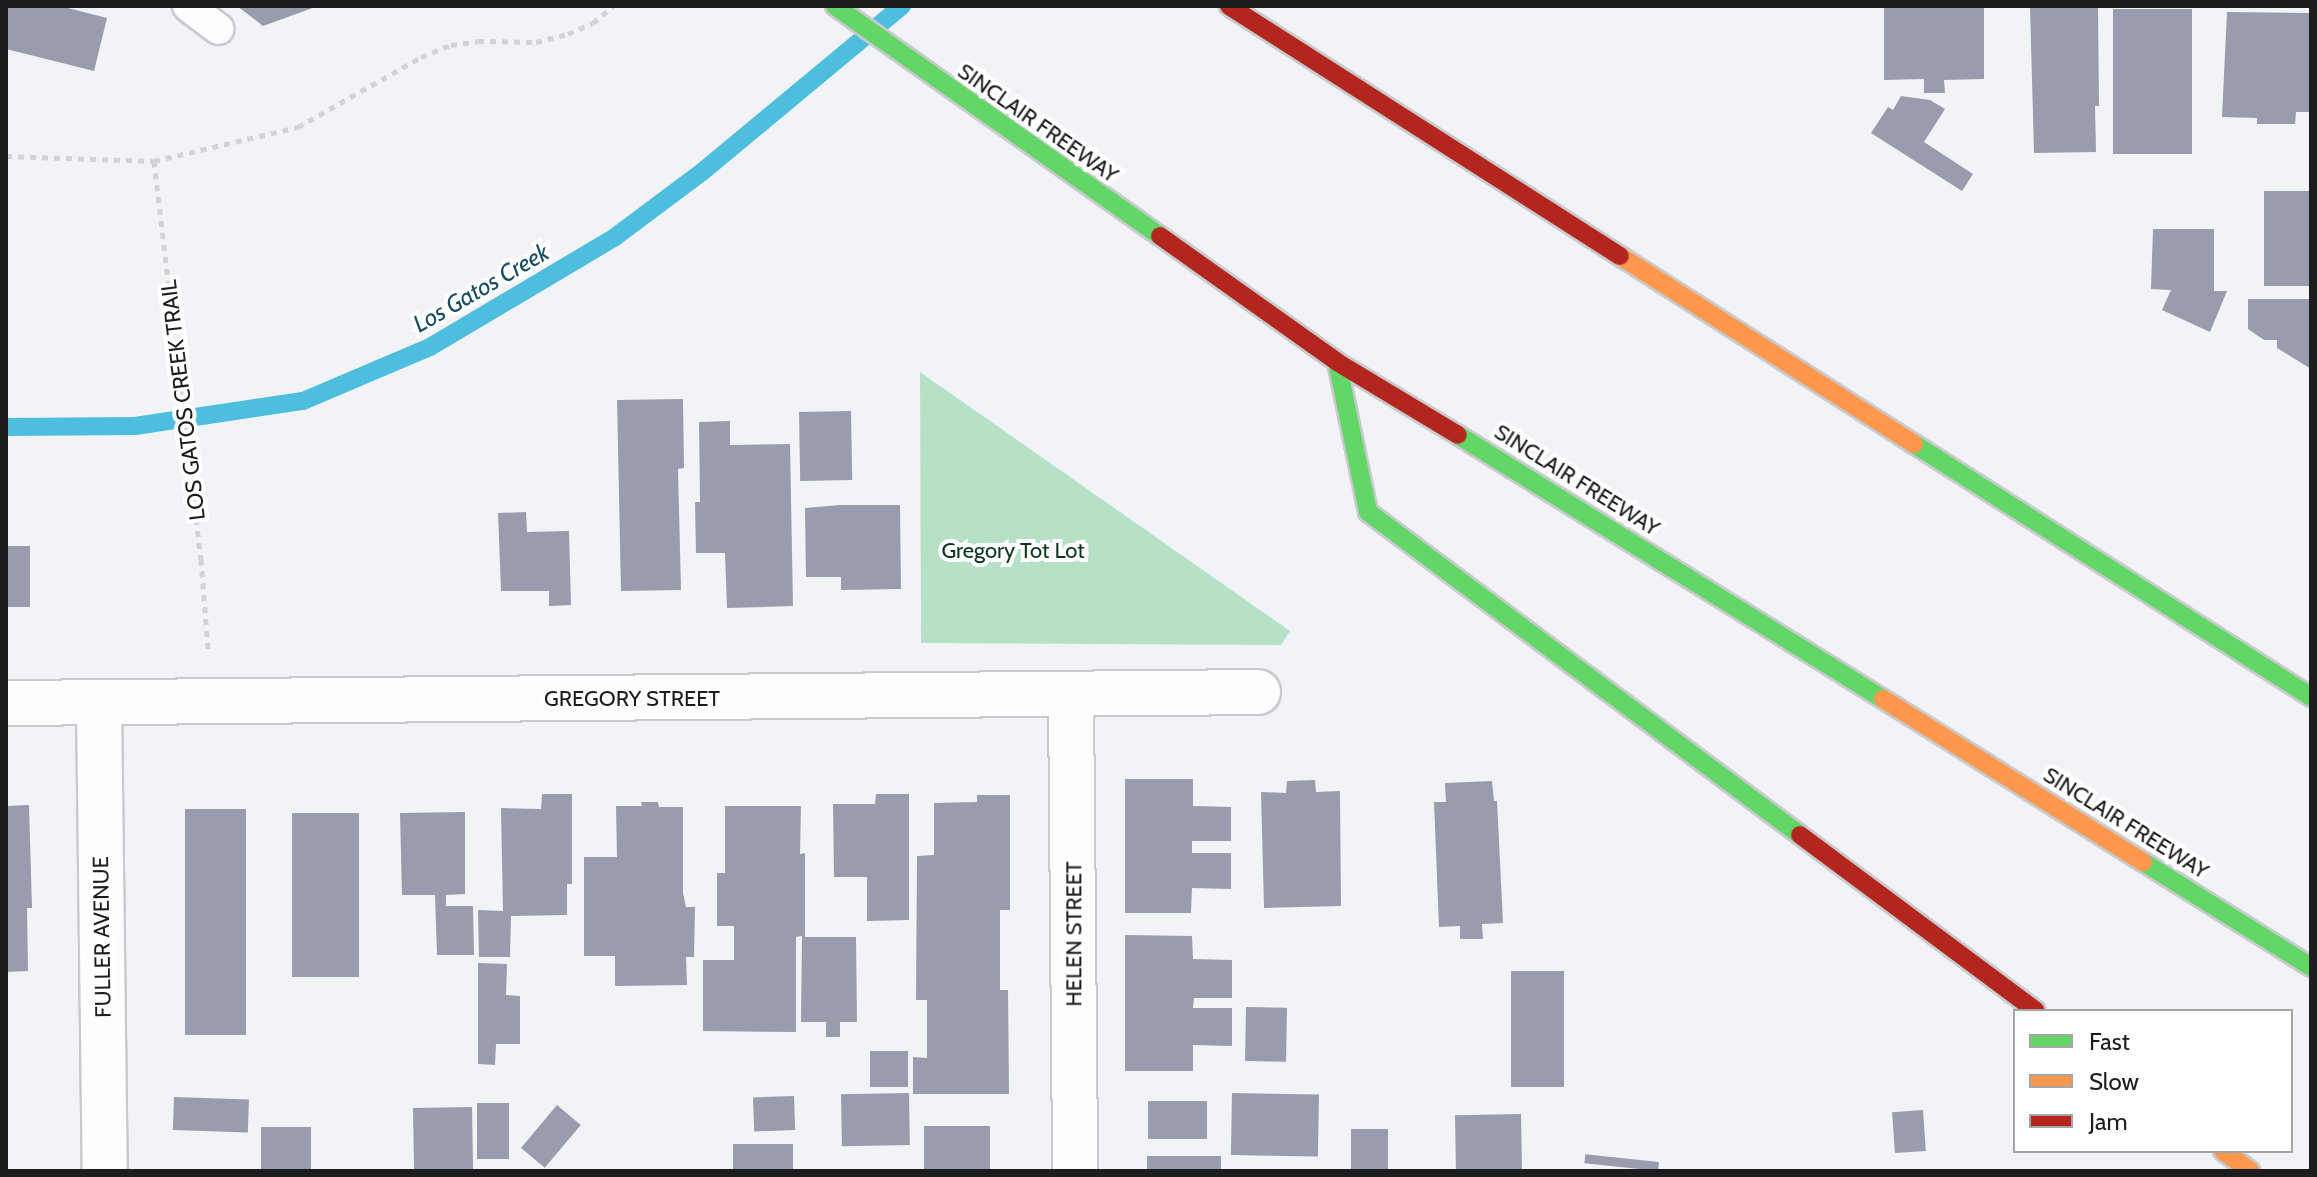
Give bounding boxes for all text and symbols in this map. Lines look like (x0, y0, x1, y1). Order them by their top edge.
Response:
street label: SINCLAIR FREEWAY (953, 58, 1123, 188)
water label: Los Gatos Creek (408, 238, 554, 338)
street label: LOS GATOS CREEK TRAIL (155, 278, 211, 522)
street label: SINCLAIR FREEWAY (1490, 419, 1664, 541)
park label: Gregory Tot Lot (941, 538, 1085, 564)
street label: GREGORY STREET (544, 686, 720, 712)
street label: SINCLAIR FREEWAY (2039, 762, 2213, 884)
street label: FULLER AVENUE (87, 856, 117, 1018)
street label: HELEN STREET (1061, 861, 1087, 1007)
legend (2013, 1009, 2293, 1153)
text: Fast (2089, 1027, 2130, 1056)
text: Slow (2089, 1067, 2139, 1096)
text: Jam (2089, 1107, 2127, 1136)

